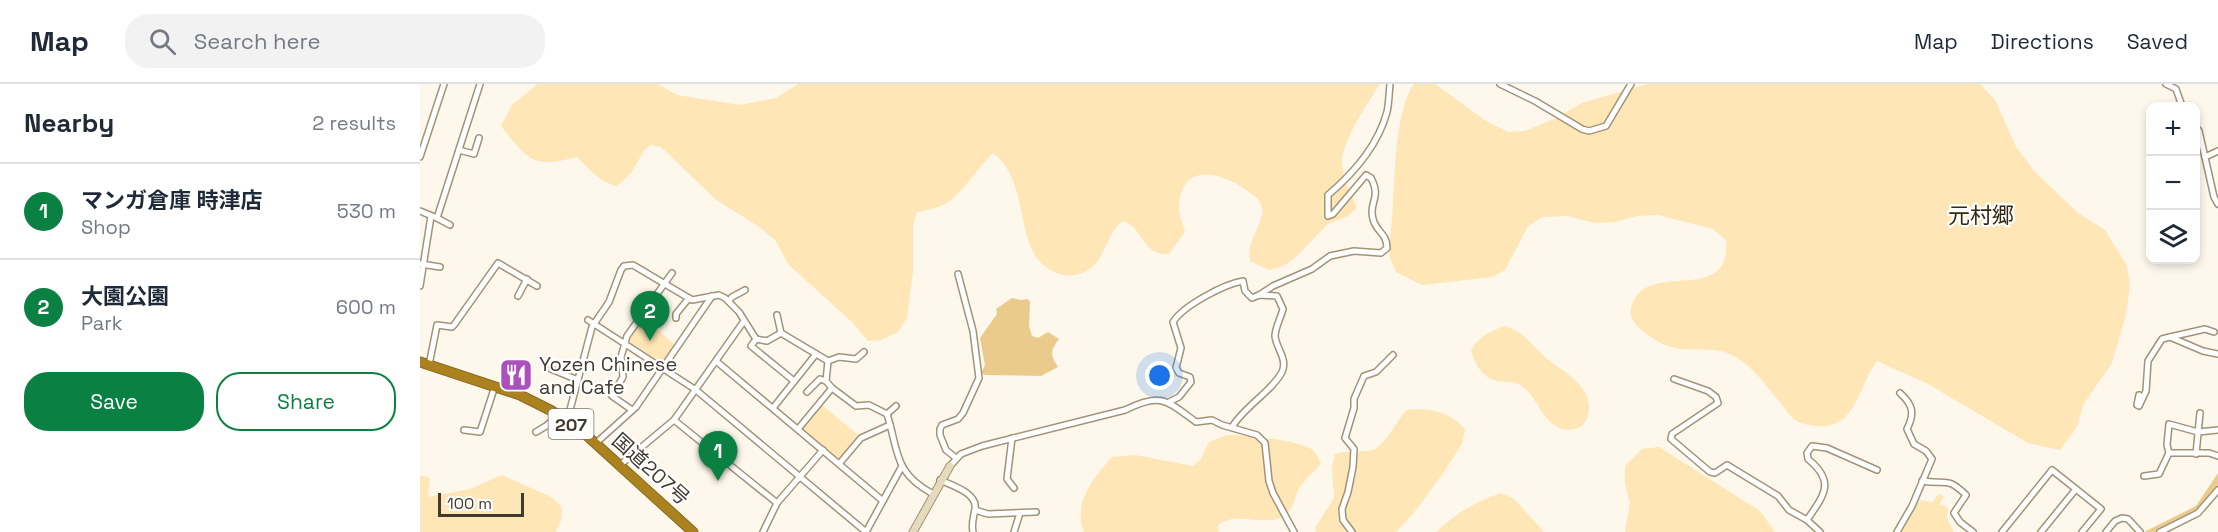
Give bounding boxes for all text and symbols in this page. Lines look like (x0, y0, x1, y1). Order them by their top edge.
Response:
search box (125, 14, 545, 68)
text: Map (30, 23, 89, 59)
icon: search (146, 25, 179, 58)
text: Search here (194, 27, 321, 55)
text: Map (1914, 28, 1958, 55)
text: Directions (1991, 28, 2094, 55)
text: Saved (2127, 28, 2188, 55)
map controls (2146, 102, 2200, 264)
button: + (2146, 102, 2200, 156)
text: Nearby (24, 106, 114, 140)
text: 2 results (312, 110, 396, 136)
button: − (2146, 156, 2200, 210)
text: マンガ倉庫 時津店 (81, 186, 263, 214)
text: 1 (39, 198, 48, 224)
text: 530 m (337, 198, 396, 224)
district label: 元村郷 (1948, 201, 2014, 229)
button: layers (2146, 210, 2200, 264)
text: Shop (81, 214, 131, 240)
text: 大園公園 (81, 282, 169, 310)
pin: 2 (630, 292, 670, 341)
text: 2 (38, 294, 49, 320)
text: 600 m (336, 294, 396, 320)
text: Park (81, 310, 123, 336)
place label: Yozen Chinese and Cafe (539, 351, 677, 400)
restaurant icon: Yozen Chinese and Cafe (498, 357, 534, 393)
your location (1145, 361, 1174, 390)
button: Save (24, 372, 204, 431)
button: Share (216, 372, 396, 431)
road number: 207 (548, 409, 594, 439)
street label: 国道207号 (607, 427, 695, 511)
pin: 1 (698, 432, 738, 481)
scale bar (438, 490, 524, 518)
text: 100 m (447, 493, 492, 514)

